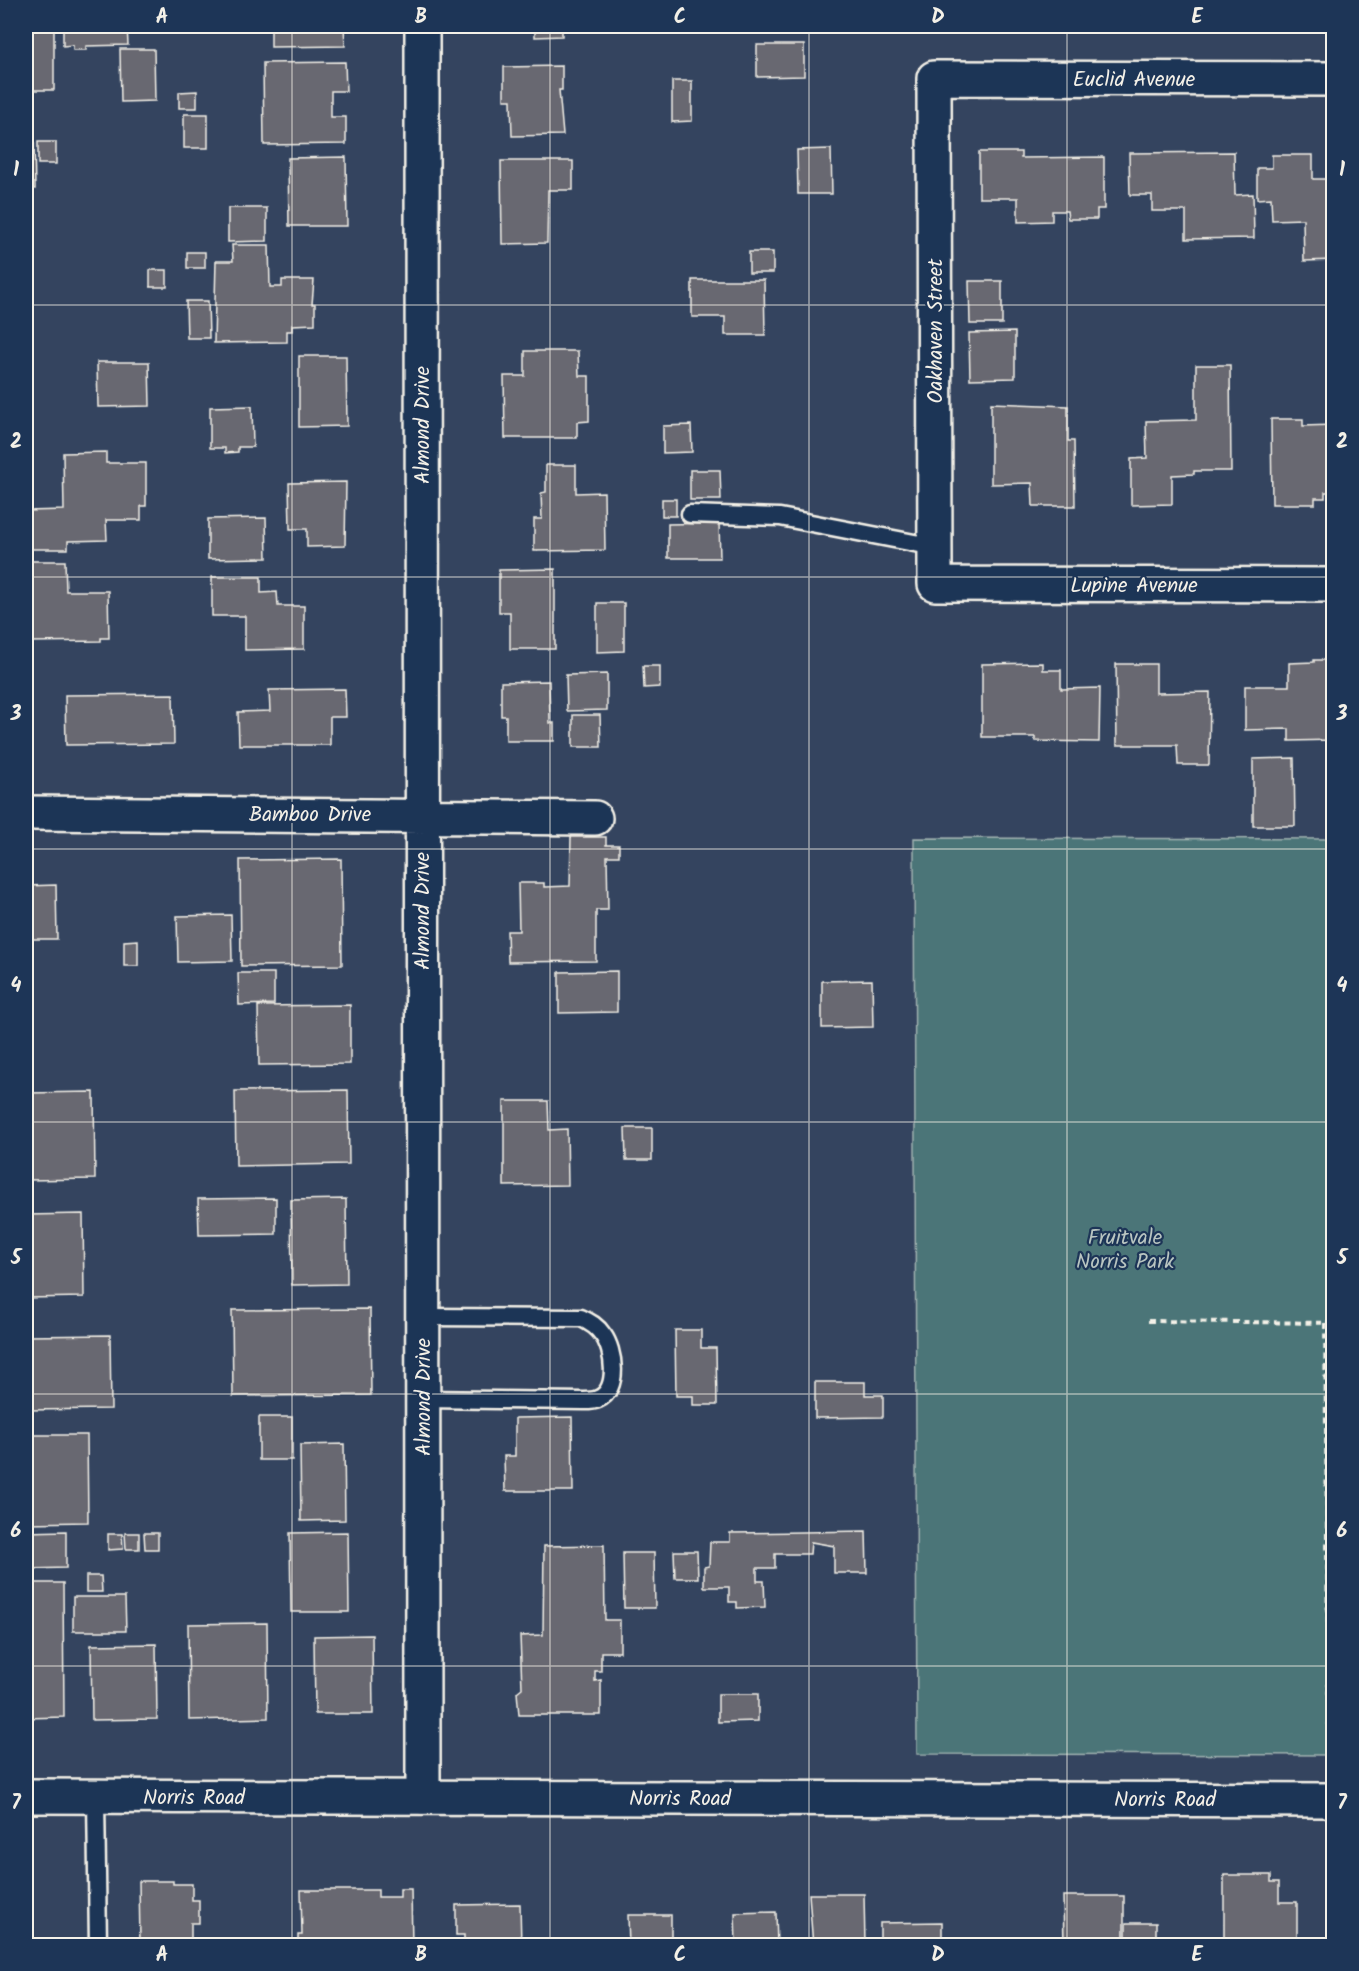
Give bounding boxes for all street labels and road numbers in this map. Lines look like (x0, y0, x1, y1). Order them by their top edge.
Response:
street label: Euclid Avenue (1073, 64, 1196, 97)
street label: Oakhaven Street (920, 258, 953, 403)
street label: Almond Drive (407, 365, 440, 484)
street label: Lupine Avenue (1070, 570, 1198, 603)
street label: Bamboo Drive (249, 799, 372, 832)
street label: Almond Drive (407, 851, 440, 970)
street label: Almond Drive (408, 1337, 441, 1456)
street label: Norris Road (143, 1782, 246, 1815)
street label: Norris Road (629, 1783, 732, 1816)
street label: Norris Road (1114, 1784, 1217, 1817)

